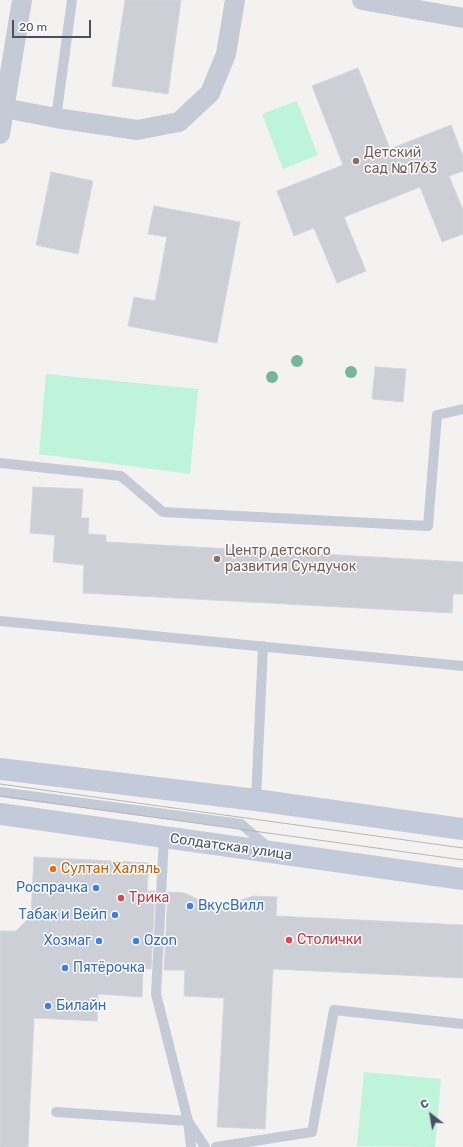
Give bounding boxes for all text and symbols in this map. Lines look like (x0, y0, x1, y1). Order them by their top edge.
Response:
scale bar (14, 12, 93, 38)
text: 20 m (19, 20, 47, 34)
place label: Детский сад №1763 (364, 145, 437, 178)
marker: Детский сад №1763 (351, 156, 361, 166)
place label: Центр детского развития Сундучок (225, 543, 356, 576)
marker: Центр детского развития Сундучок (212, 554, 222, 564)
street label: Солдатская улица (169, 830, 293, 864)
place label: Султан Халяль (61, 861, 160, 877)
marker: Султан Халяль (48, 864, 58, 874)
place label: Роспрачка (16, 880, 88, 896)
marker: Роспрачка (91, 883, 101, 893)
place label: Трика (129, 890, 169, 906)
marker: Трика (116, 893, 126, 903)
place label: ВкусВилл (198, 898, 264, 914)
marker: ВкусВилл (185, 901, 195, 911)
place label: Табак и Вейп (18, 907, 107, 923)
marker: Табак и Вейп (110, 910, 120, 920)
place label: Столички (297, 932, 362, 948)
place label: Хозмаг (44, 933, 91, 949)
place label: Ozon (144, 933, 177, 949)
marker: Столички (284, 935, 294, 945)
marker: Хозмаг (94, 936, 104, 946)
marker: Ozon (131, 936, 141, 946)
place label: Пятёрочка (73, 960, 145, 976)
marker: Пятёрочка (60, 963, 70, 973)
place label: Билайн (56, 998, 106, 1014)
marker: Билайн (43, 1001, 53, 1011)
north arrow (411, 1095, 451, 1135)
text: С (418, 1097, 431, 1112)

